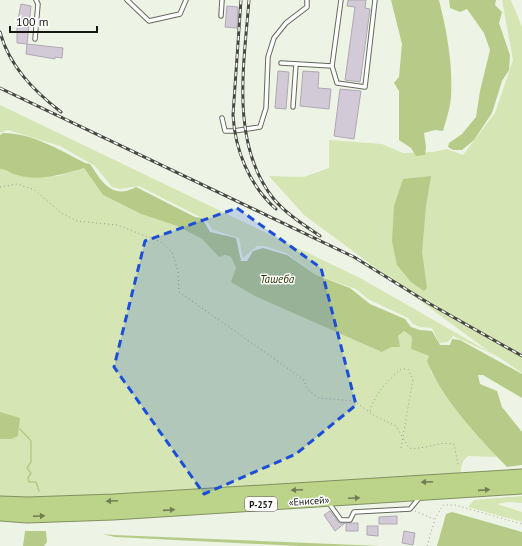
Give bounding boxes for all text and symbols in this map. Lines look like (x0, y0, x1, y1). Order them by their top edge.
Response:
scale bar (10, 8, 97, 34)
text: 100 m (16, 14, 49, 29)
water label: Ташеба (260, 272, 295, 286)
one-way arrow (421, 479, 433, 486)
one-way arrow (291, 486, 303, 493)
one-way arrow (478, 486, 490, 493)
street label: «Енисей» (288, 493, 330, 509)
one-way arrow (348, 494, 360, 501)
road number: Р-257 (245, 497, 277, 511)
one-way arrow (105, 498, 118, 504)
one-way arrow (163, 506, 175, 513)
one-way arrow (33, 513, 46, 519)

